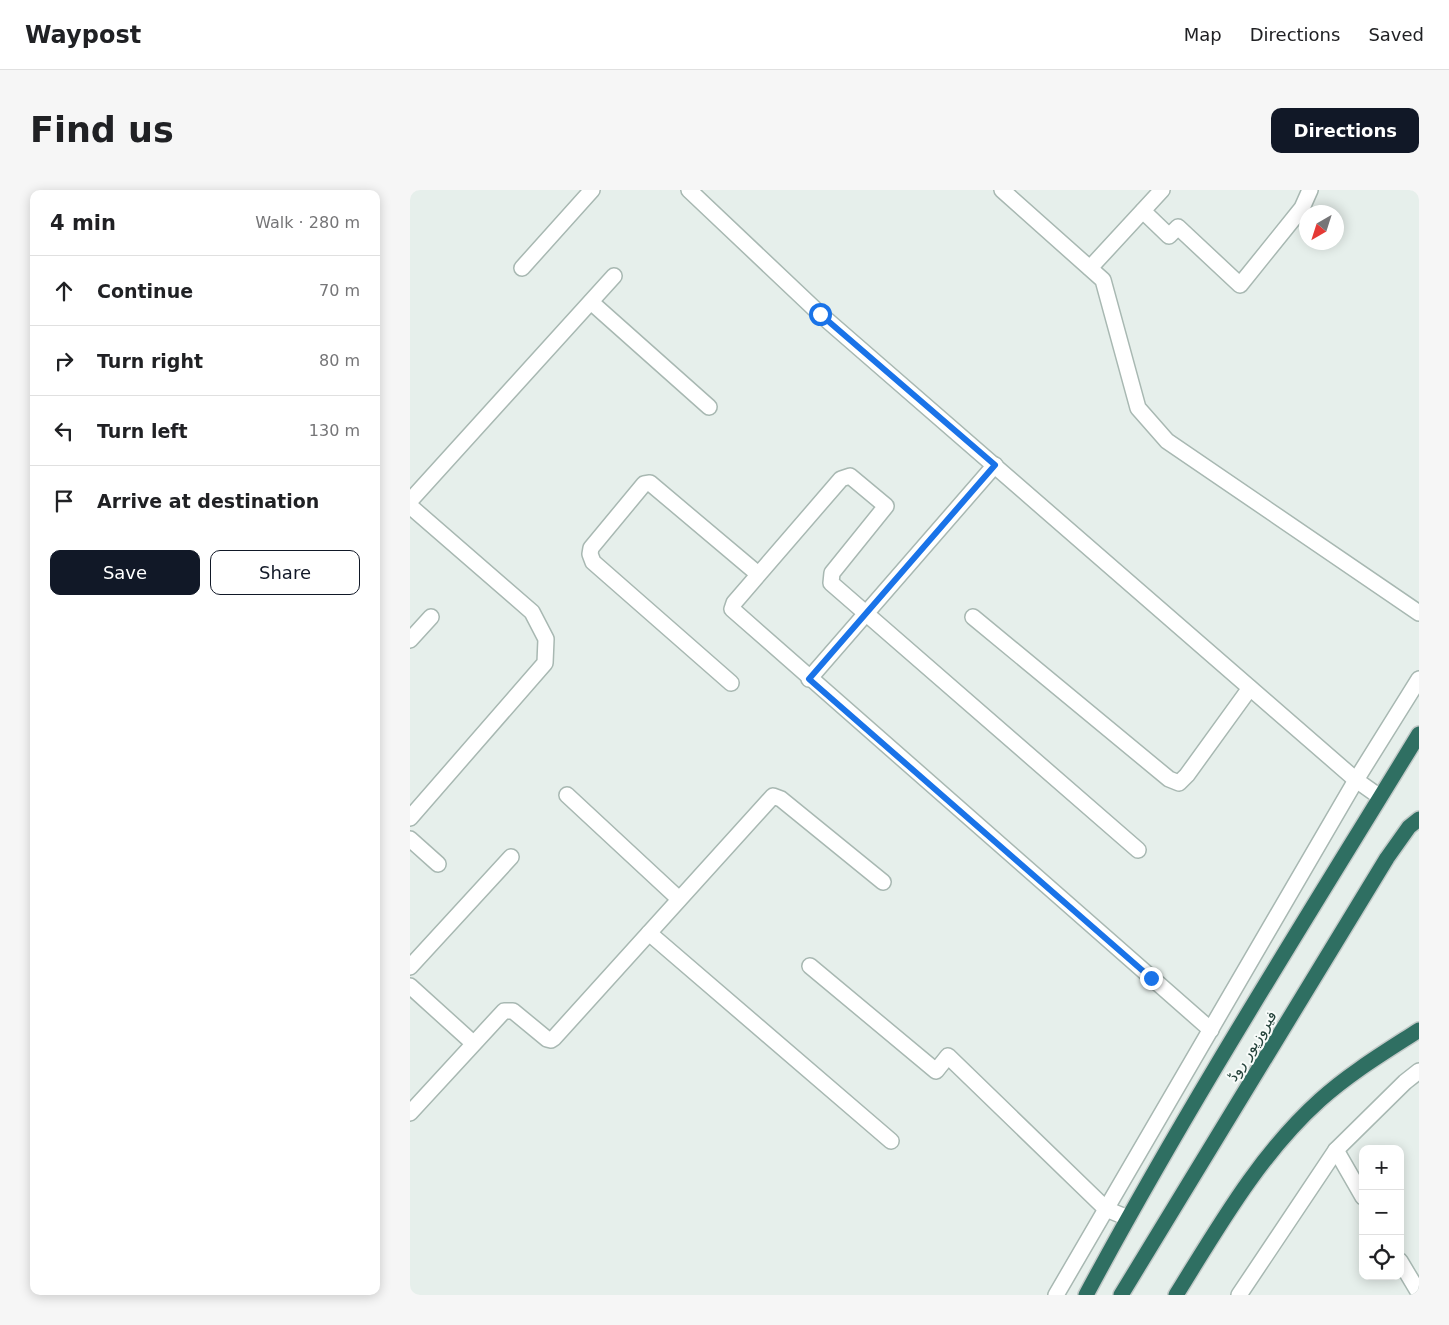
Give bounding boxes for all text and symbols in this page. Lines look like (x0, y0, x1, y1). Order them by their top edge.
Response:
text: Waypost (25, 21, 141, 49)
text: Map (1184, 24, 1222, 45)
text: Directions (1250, 24, 1340, 45)
text: Saved (1368, 24, 1424, 45)
button: Directions (1271, 108, 1419, 153)
text: Find us (30, 110, 174, 150)
north arrow (1299, 205, 1344, 250)
text: 4 min (50, 211, 116, 235)
text: Walk · 280 m (255, 213, 360, 232)
icon: ahead (50, 277, 78, 305)
text: Continue (97, 280, 193, 302)
text: 70 m (319, 281, 360, 300)
route start (809, 303, 832, 326)
icon: right (50, 347, 78, 375)
text: Turn right (97, 350, 203, 372)
text: 80 m (319, 351, 360, 370)
icon: left (50, 417, 78, 445)
text: Turn left (97, 420, 188, 442)
text: 130 m (309, 421, 360, 440)
icon: arrive (50, 487, 78, 515)
text: Arrive at destination (97, 490, 319, 512)
button: Save (50, 550, 200, 595)
button: Share (210, 550, 360, 595)
route end (1140, 967, 1163, 990)
street label: فیروزپور روڈ (1223, 1007, 1282, 1085)
map controls (1359, 1145, 1404, 1280)
button: + (1359, 1145, 1404, 1190)
button: − (1359, 1190, 1404, 1235)
button: locate (1359, 1235, 1404, 1280)

